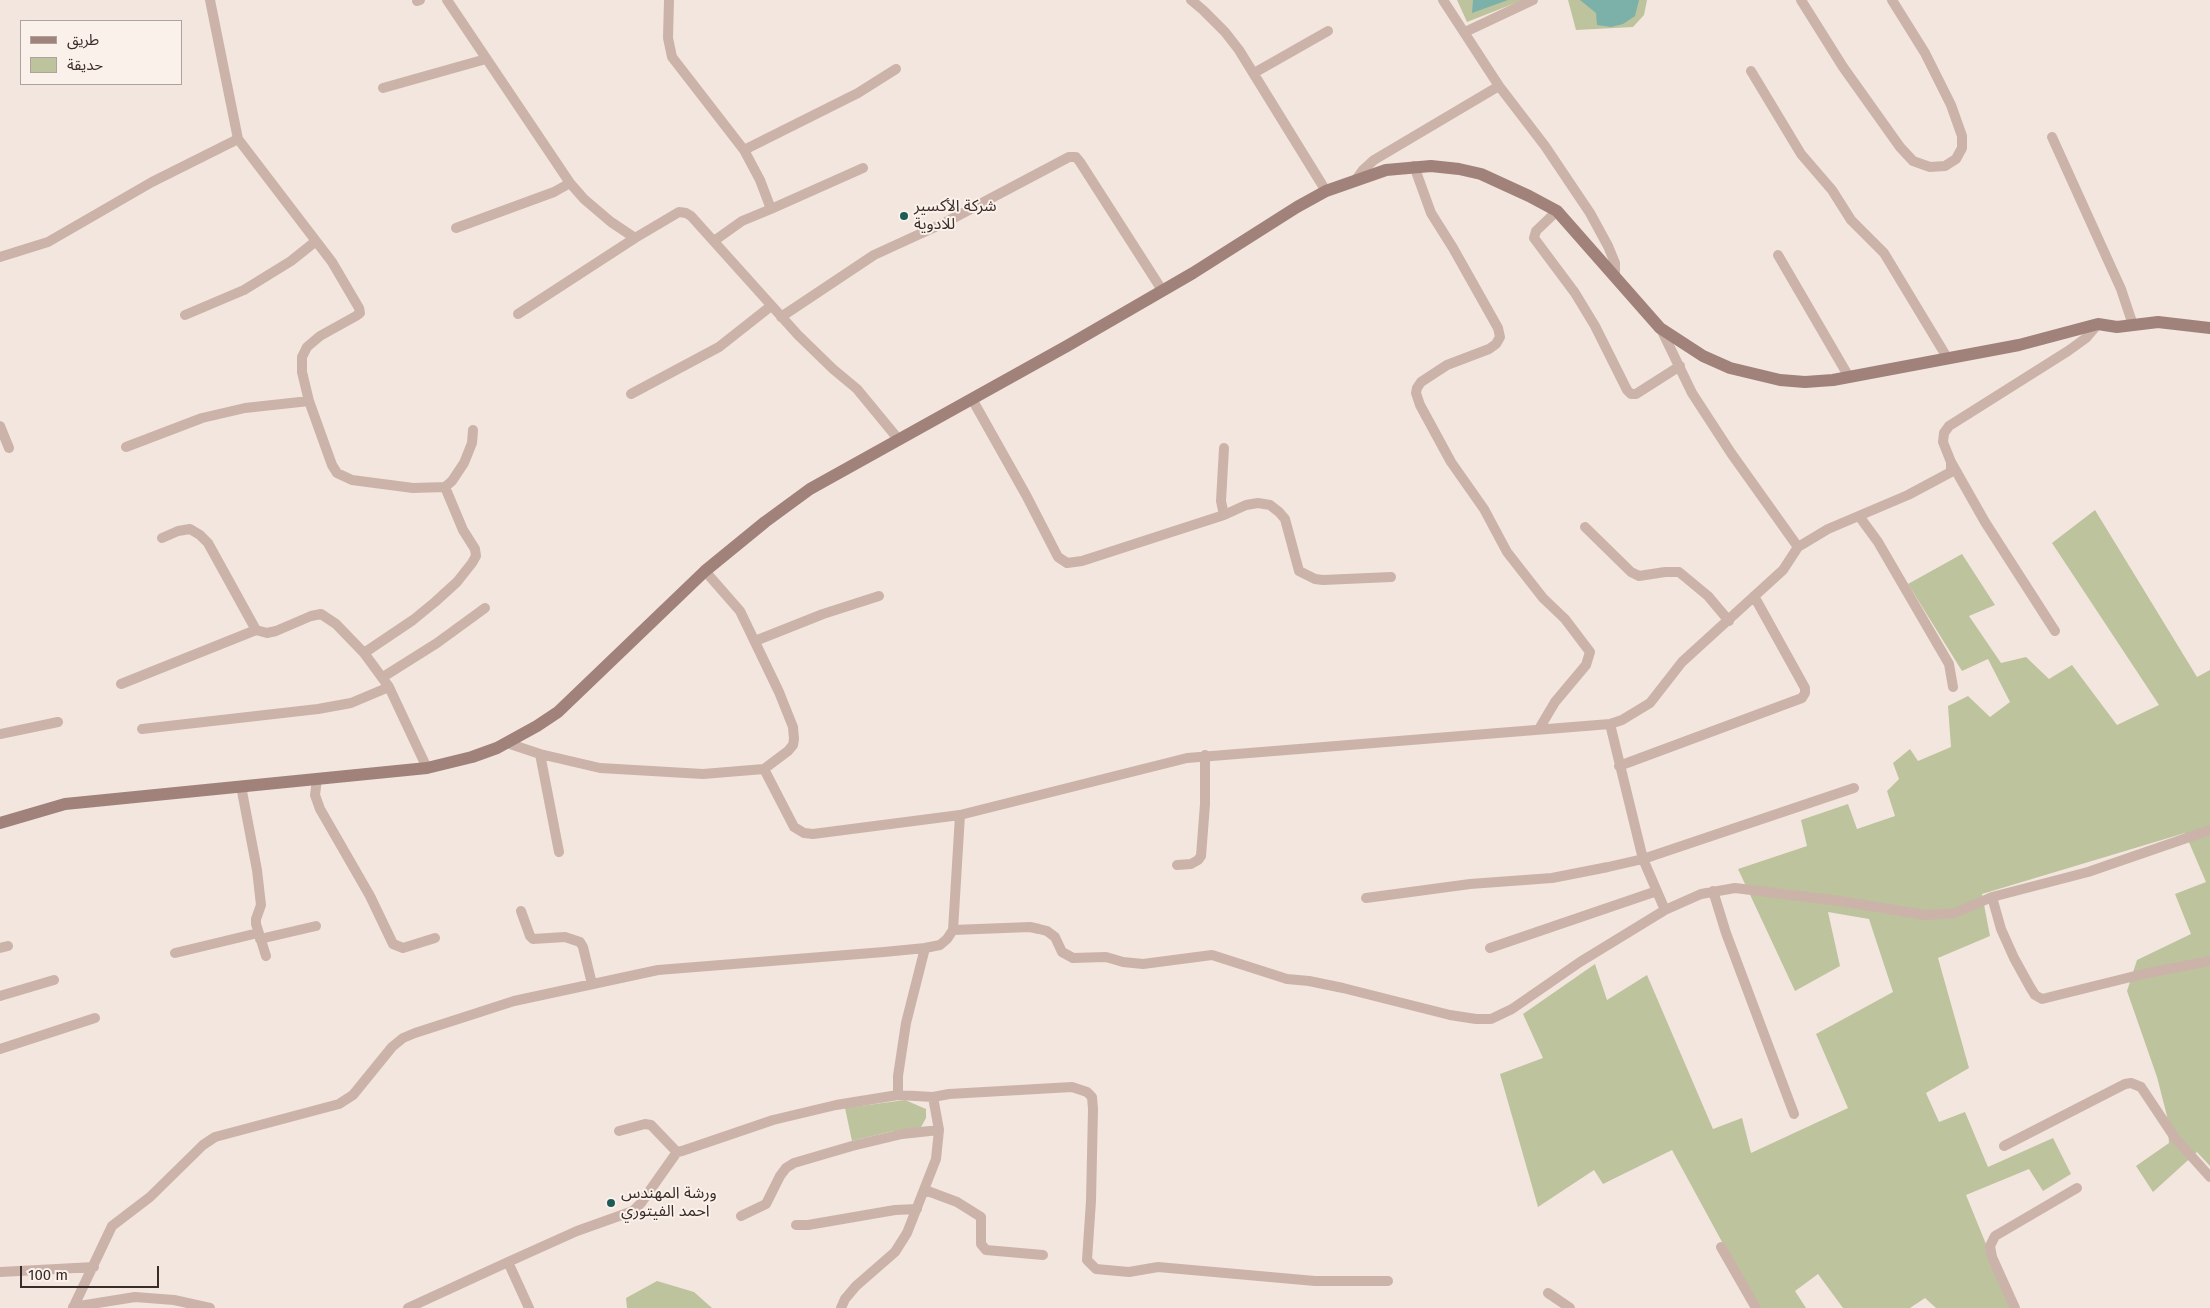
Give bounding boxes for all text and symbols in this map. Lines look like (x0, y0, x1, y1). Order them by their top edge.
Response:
legend (20, 20, 182, 85)
text: طريق (67, 31, 99, 49)
text: حديقة (67, 56, 103, 74)
place label: شركة الأكسير للادوية (914, 197, 996, 235)
marker: شركة الأكسير للادوية (898, 210, 910, 222)
place label: ورشة المهندس احمد الفيتوري (621, 1184, 717, 1222)
marker: ورشة المهندس احمد الفيتوري (605, 1197, 617, 1209)
scale bar (22, 1256, 161, 1288)
text: 100 m (28, 1266, 68, 1284)

